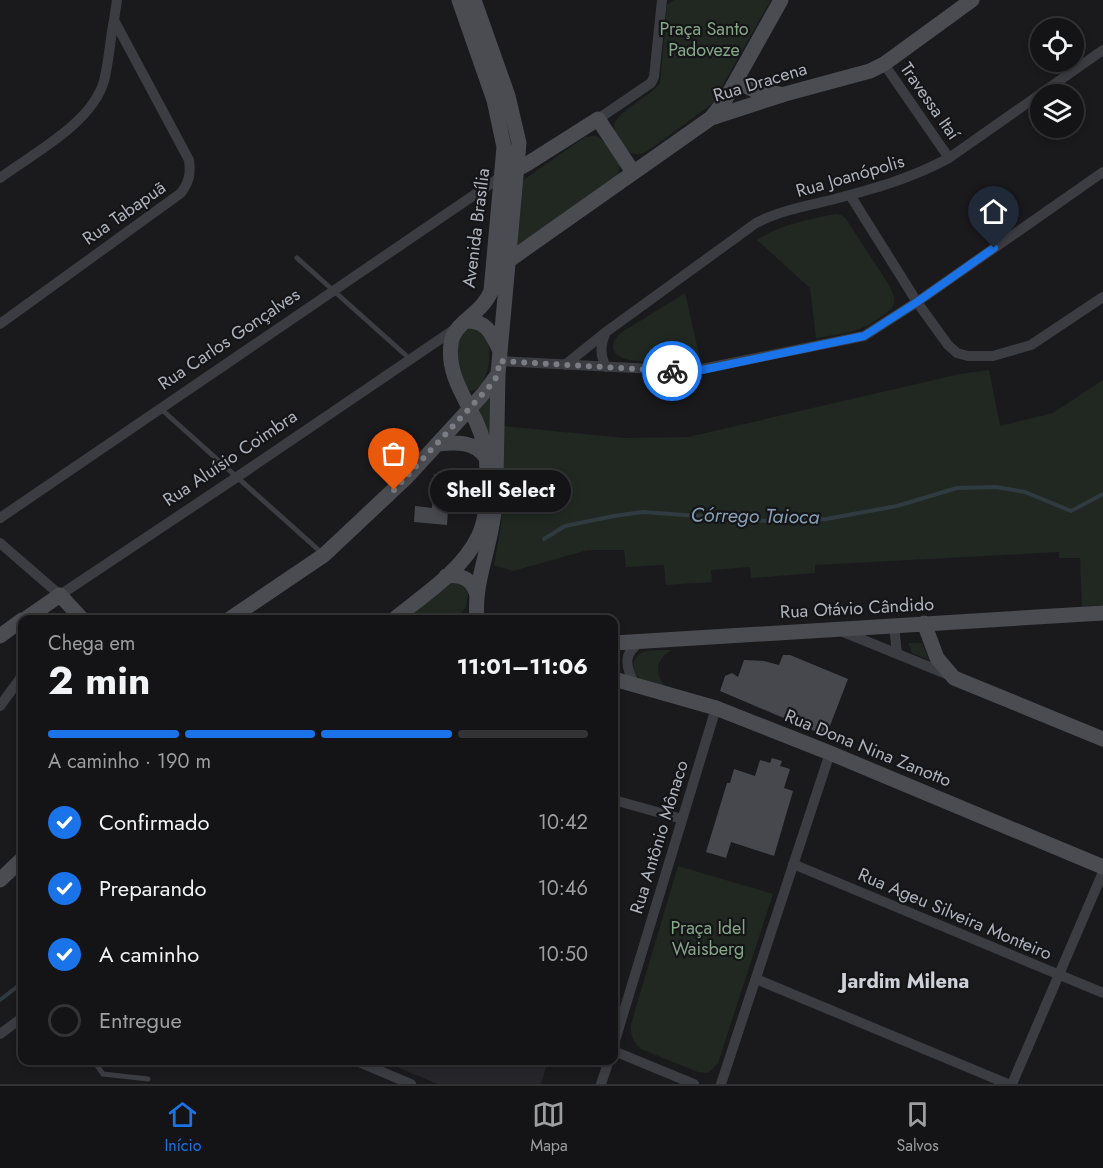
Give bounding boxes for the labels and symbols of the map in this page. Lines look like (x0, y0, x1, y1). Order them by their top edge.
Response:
park label: Praça Santo Padoveze (659, 16, 749, 63)
street label: Rua Dracena (710, 55, 810, 109)
street label: Travessa Itaí (894, 57, 967, 146)
street label: Rua Joanópolis (793, 148, 907, 204)
street label: Avenida Brasília (456, 167, 496, 289)
street label: Rua Tabapuã (77, 175, 171, 251)
pin (968, 186, 1019, 248)
street label: Rua Carlos Gonçalves (153, 282, 305, 396)
courier (642, 341, 702, 401)
street label: Rua Aluísio Coimbra (158, 403, 302, 513)
pin (368, 428, 419, 490)
callout: Shell Select (430, 469, 571, 511)
water label: Córrego Taioca (690, 500, 820, 532)
street label: Rua Otávio Cândido (779, 591, 935, 625)
street label: Rua Dona Nina Zanotto (781, 703, 955, 793)
street label: Rua Antônio Mônaco (623, 757, 695, 917)
street label: Rua Ageu Silveira Monteiro (854, 861, 1056, 967)
park label: Praça Idel Waisberg (670, 915, 746, 962)
district label: Jardim Milena (837, 967, 969, 996)

